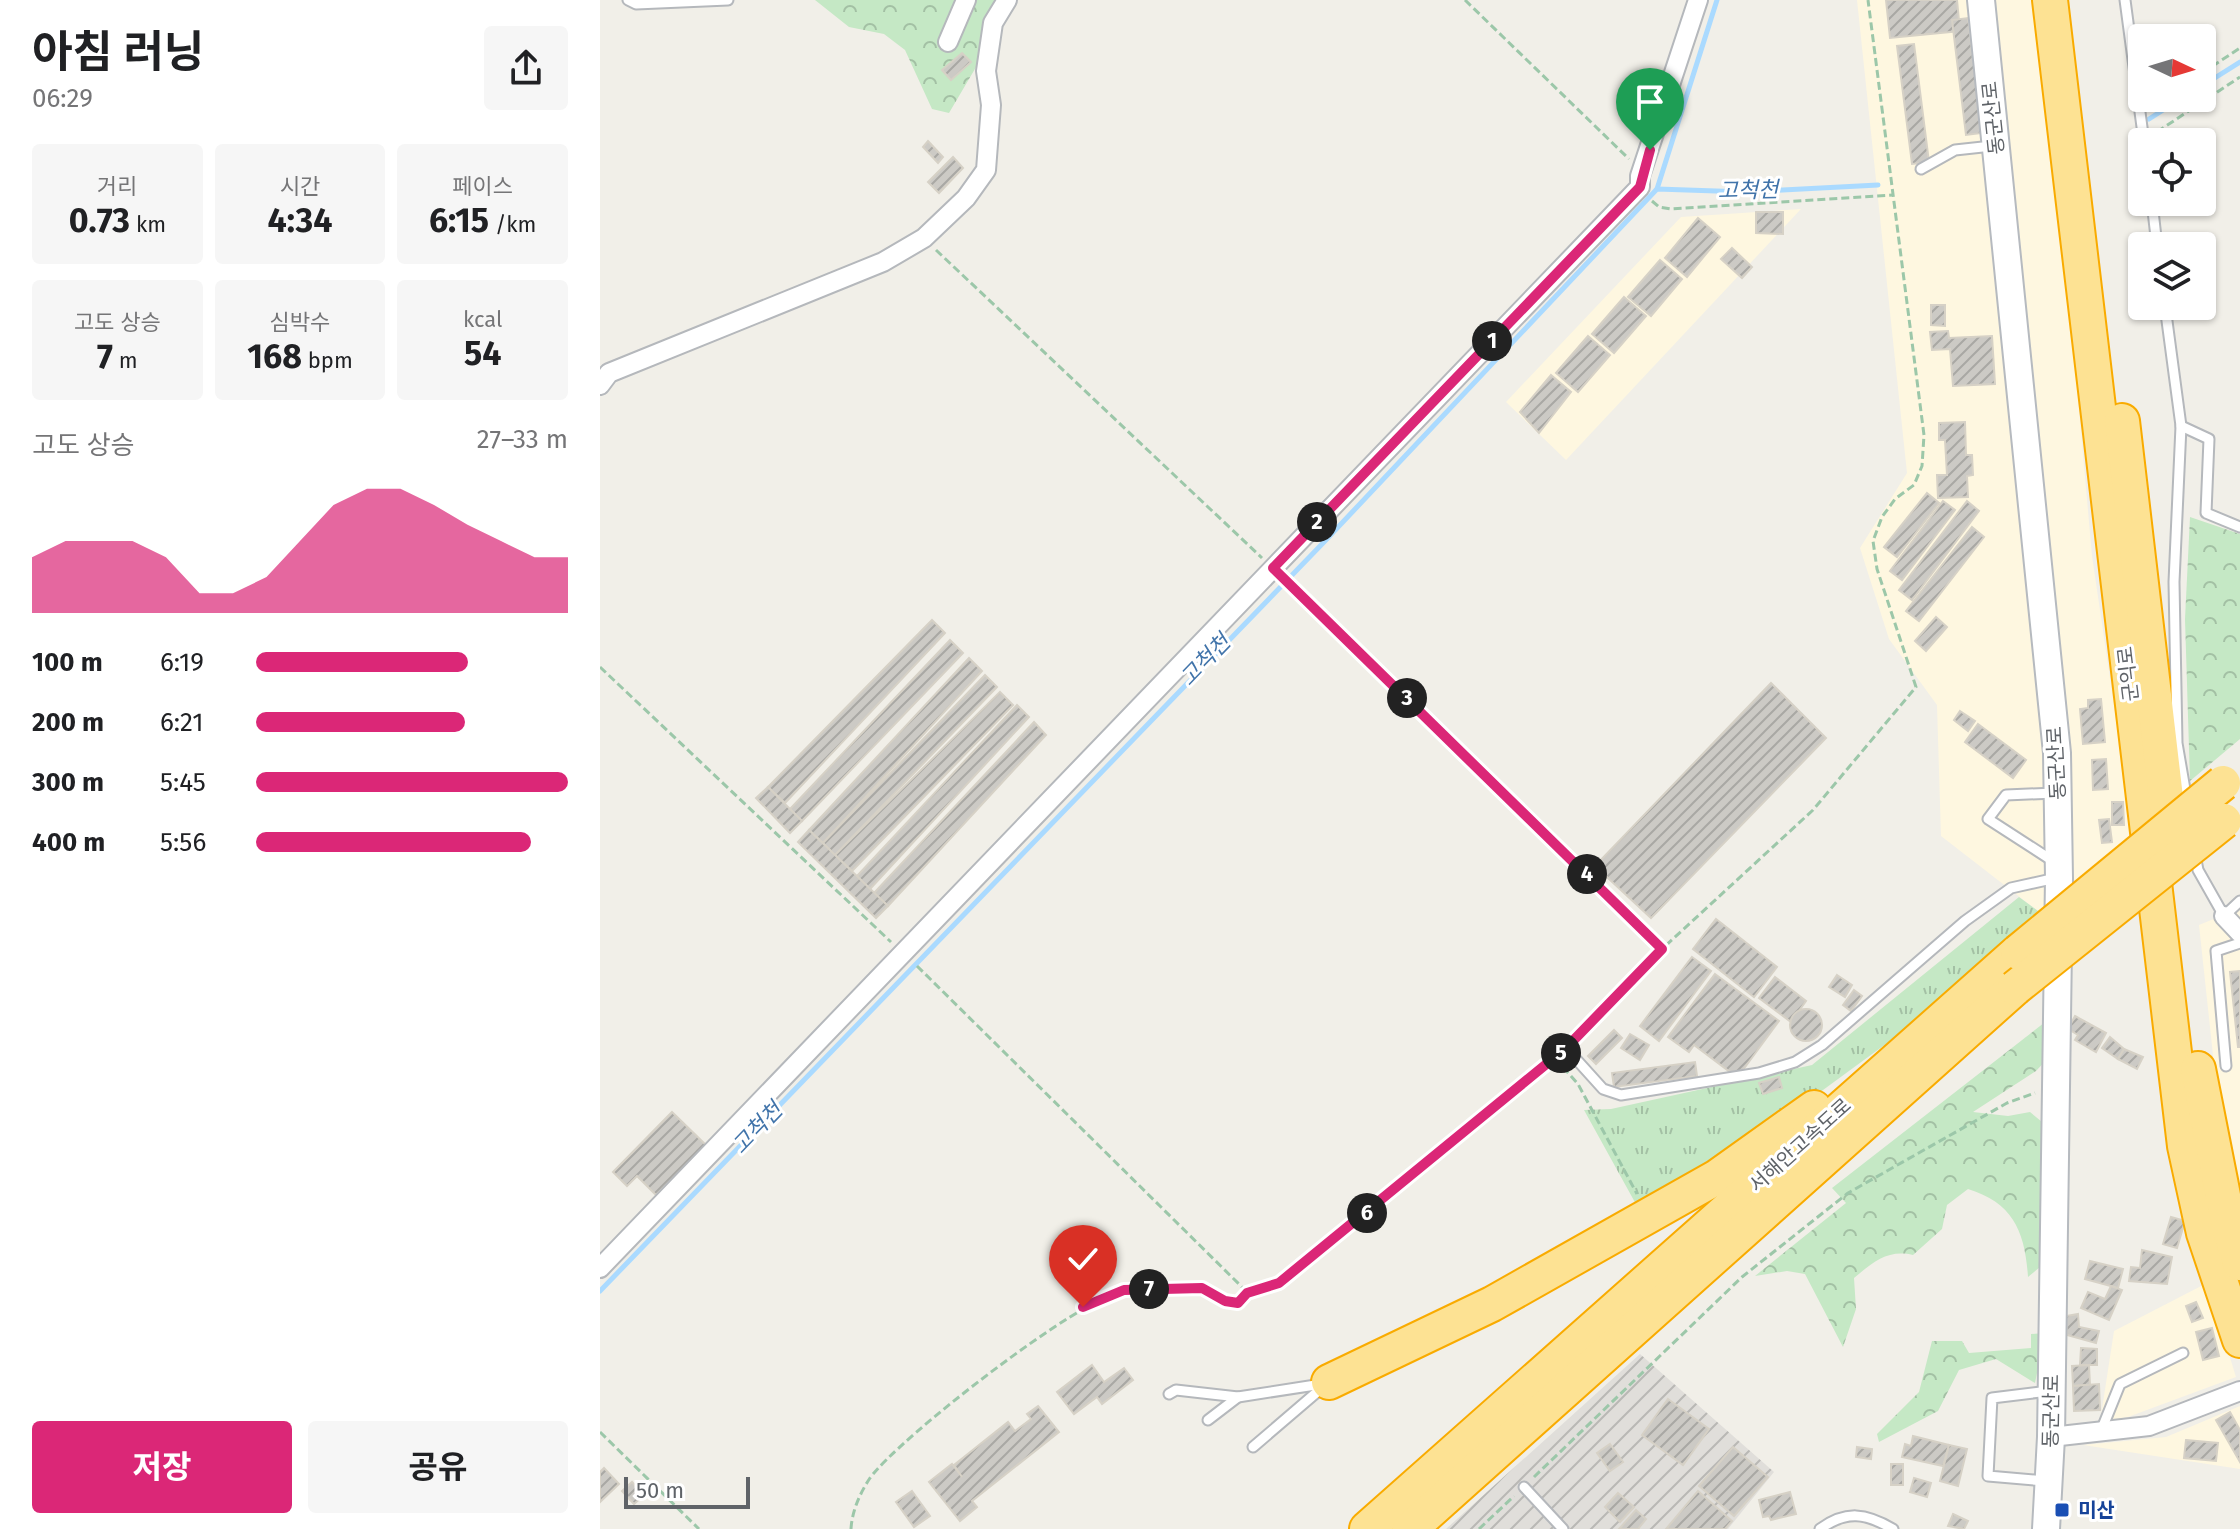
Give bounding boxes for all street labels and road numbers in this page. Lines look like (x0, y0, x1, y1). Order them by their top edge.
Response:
street label: 동군산로 (1977, 80, 2009, 156)
street label: 군익로 (2113, 645, 2143, 703)
street label: 동군산로 (2042, 726, 2070, 800)
street label: 서해안고속도로 (1744, 1093, 1856, 1197)
street label: 동군산로 (2038, 1374, 2064, 1448)

